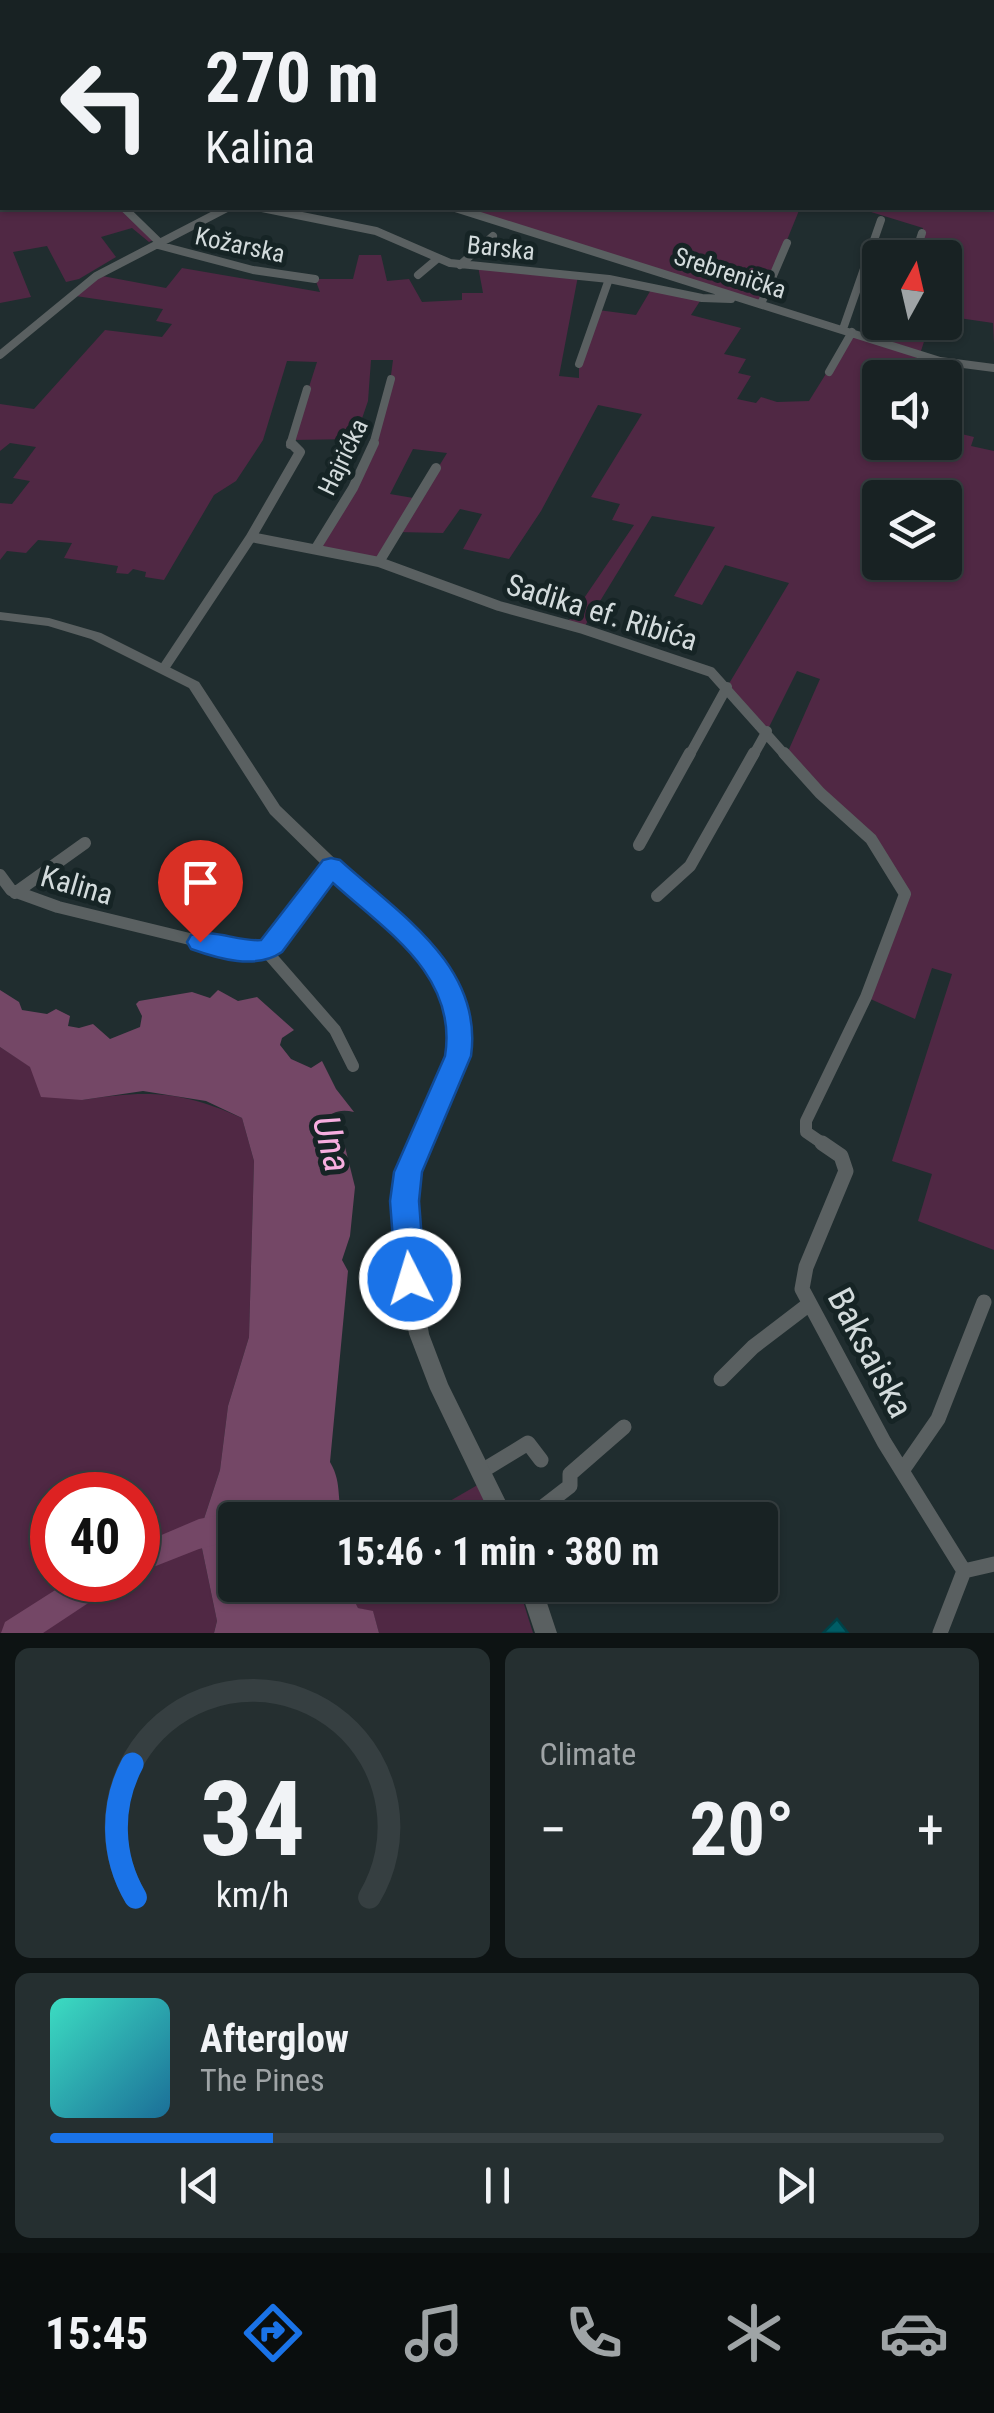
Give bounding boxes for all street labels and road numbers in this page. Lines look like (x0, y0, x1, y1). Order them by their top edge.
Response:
street label: Kožarska (193, 221, 287, 269)
street label: Barska (466, 230, 536, 266)
street label: Srebrenička (670, 241, 790, 305)
street label: Hajrićka (312, 414, 374, 500)
street label: Sadika ef. Ribića (502, 566, 702, 658)
street label: Kalina (37, 858, 117, 912)
street label: Baksaiska (819, 1281, 921, 1425)

